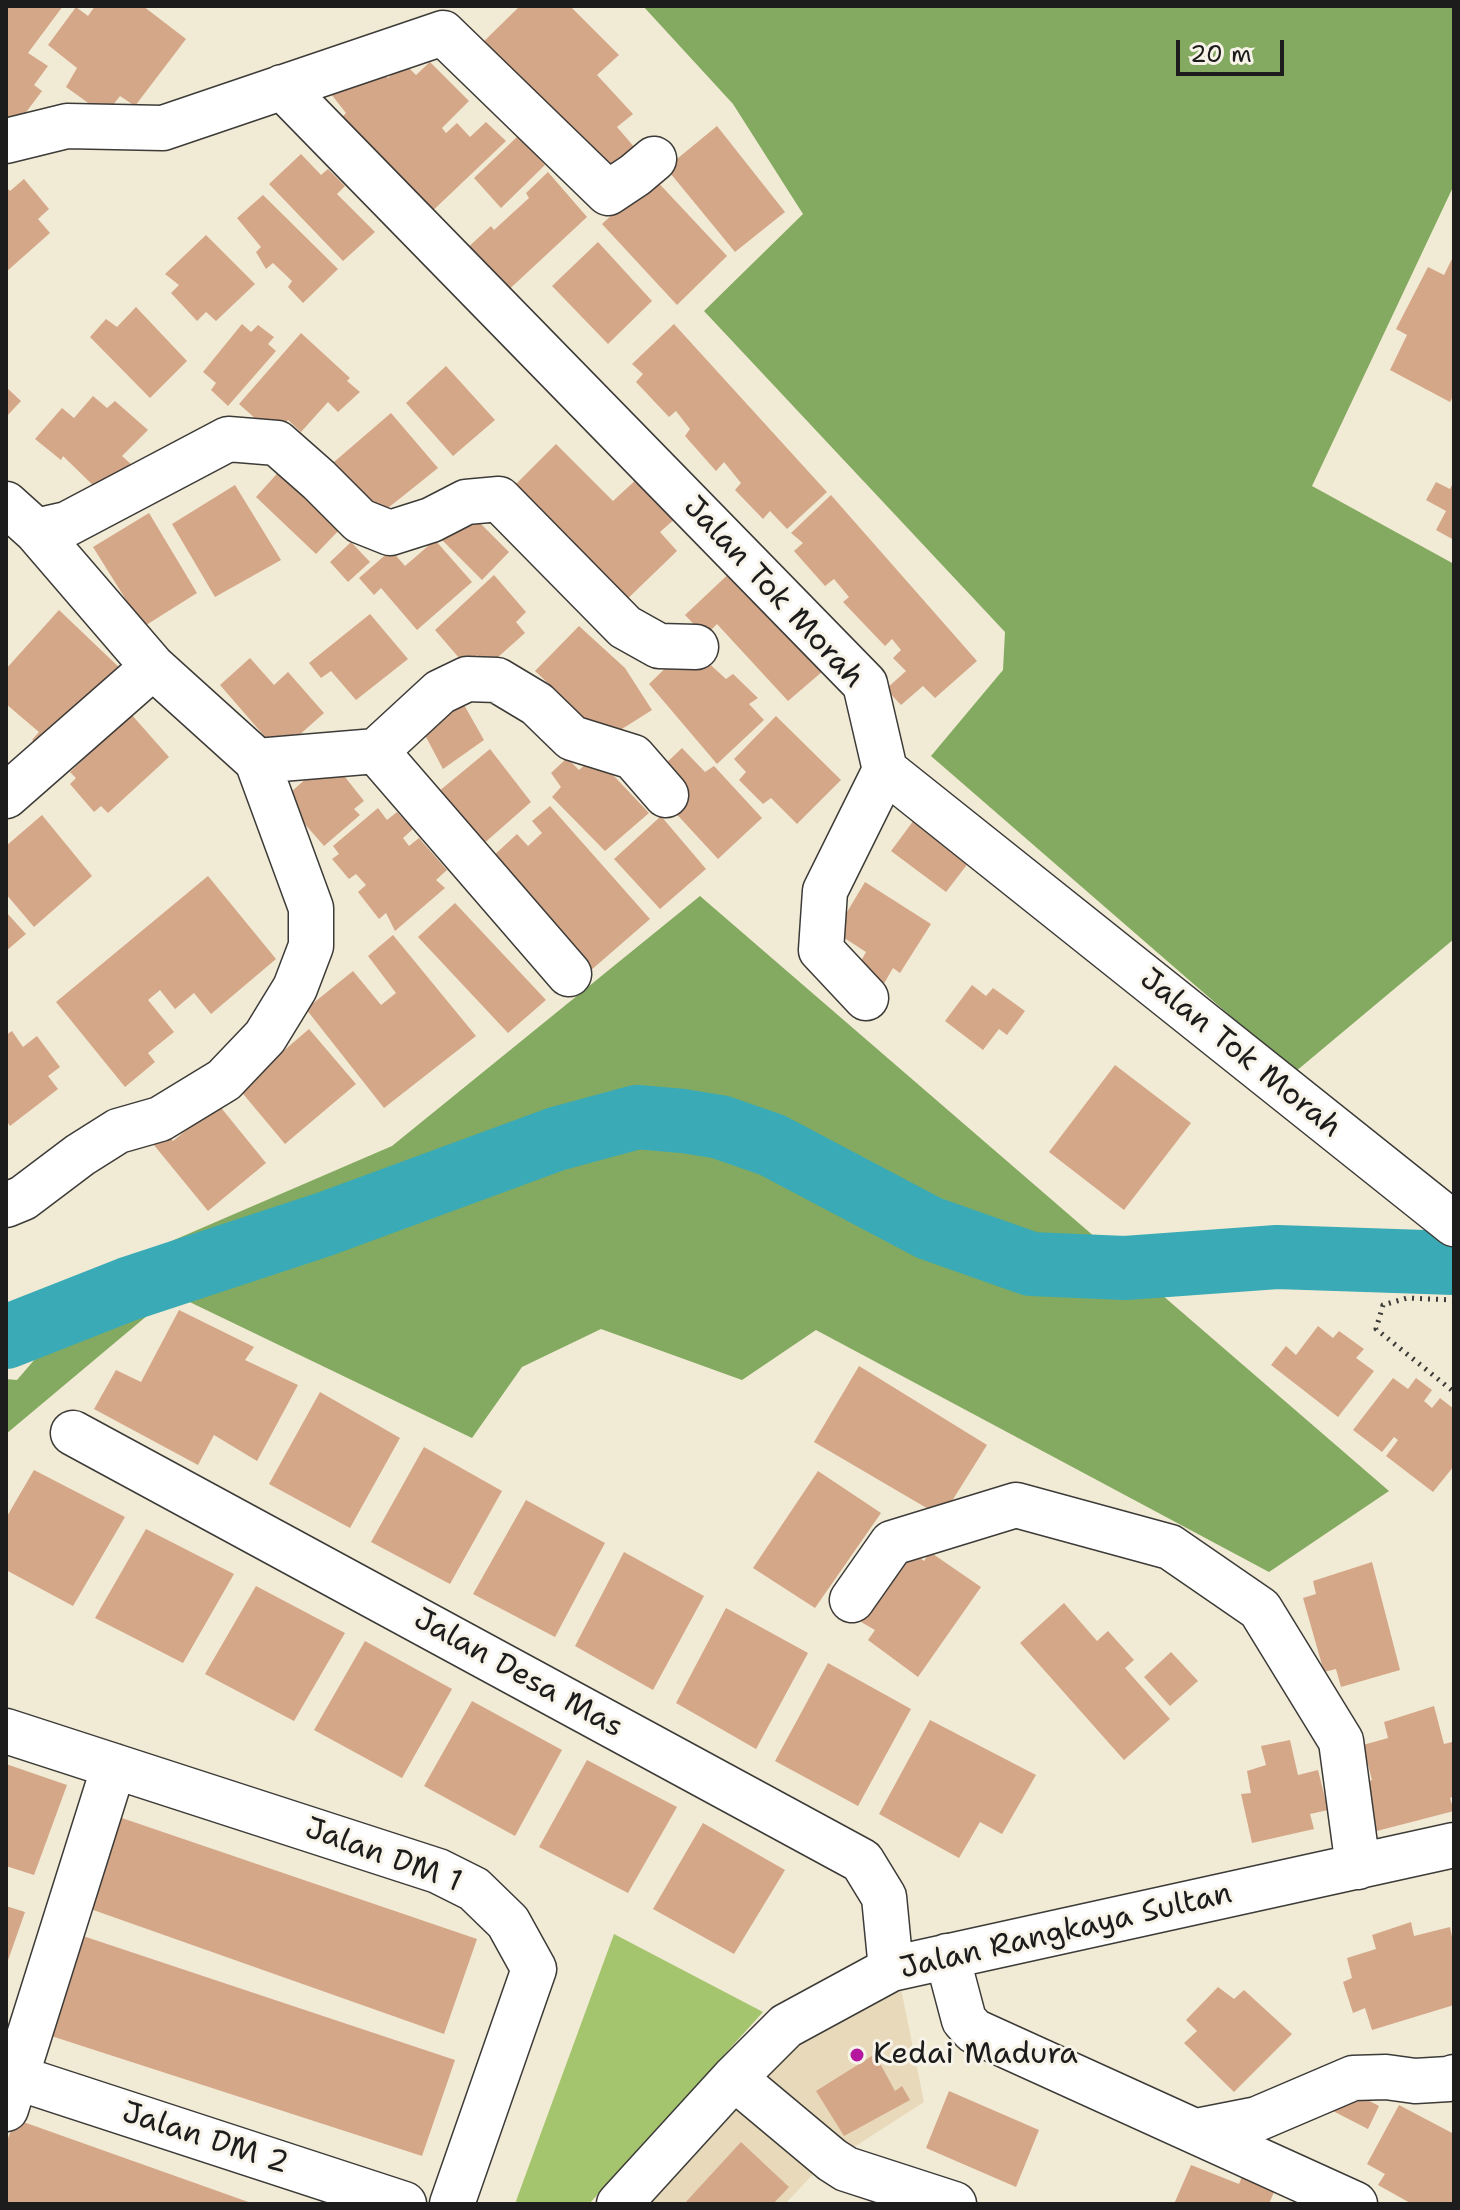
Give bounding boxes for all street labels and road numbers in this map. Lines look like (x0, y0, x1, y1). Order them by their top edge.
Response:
street label: Jalan Tok Morah (675, 490, 871, 696)
street label: Jalan Tok Morah (1132, 962, 1348, 1146)
street label: Jalan Desa Mas (407, 1602, 629, 1746)
street label: Jalan DM 1 (300, 1811, 466, 1901)
street label: Jalan Rangkaya Sultan (896, 1876, 1236, 1988)
street label: Jalan DM 2 (117, 2095, 293, 2183)

